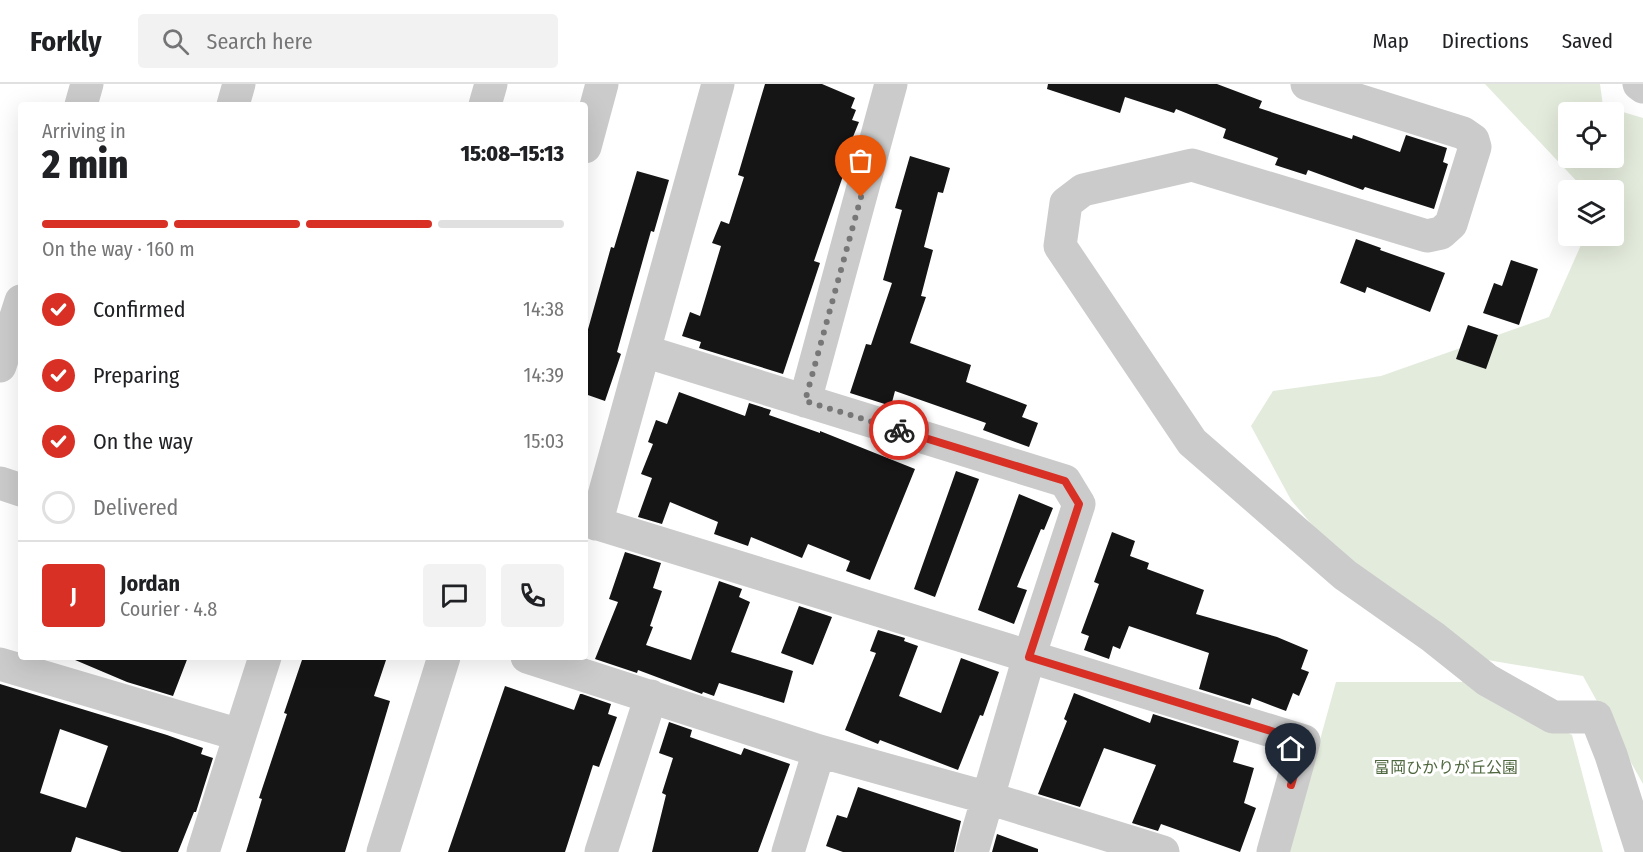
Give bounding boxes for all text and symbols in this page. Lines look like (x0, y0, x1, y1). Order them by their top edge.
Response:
search box (138, 14, 558, 68)
text: Forkly (30, 25, 102, 58)
icon: search (159, 25, 192, 58)
text: Search here (207, 28, 313, 55)
text: Map (1372, 28, 1409, 54)
text: Directions (1442, 28, 1529, 54)
text: Saved (1562, 28, 1613, 54)
map controls (1558, 102, 1624, 246)
button: locate (1558, 102, 1624, 168)
text: Arriving in (42, 119, 126, 143)
pin (835, 135, 886, 197)
text: 15:08–15:13 (460, 140, 564, 167)
text: 2 min (42, 142, 128, 188)
icon: bag (844, 144, 877, 177)
button: layers (1558, 180, 1624, 246)
text: On the way · 160 m (42, 237, 195, 261)
icon: check (42, 293, 75, 326)
text: Confirmed (93, 296, 186, 323)
text: 14:38 (523, 297, 564, 321)
icon: check (42, 359, 75, 392)
text: Preparing (93, 362, 179, 389)
text: 14:39 (524, 363, 564, 387)
courier (869, 400, 929, 460)
icon: bike (883, 414, 916, 447)
icon: check (42, 425, 75, 458)
text: On the way (93, 428, 193, 455)
text: 15:03 (524, 429, 564, 453)
text: Delivered (93, 494, 178, 521)
button: chat (423, 564, 486, 627)
button: phone (501, 564, 564, 627)
text: Jordan (120, 570, 180, 597)
text: J (70, 582, 77, 609)
text: Courier · 4.8 (120, 597, 217, 621)
pin (1265, 723, 1316, 785)
icon: home (1274, 732, 1307, 765)
park label: 富岡ひかりが丘公園 (1374, 758, 1518, 777)

